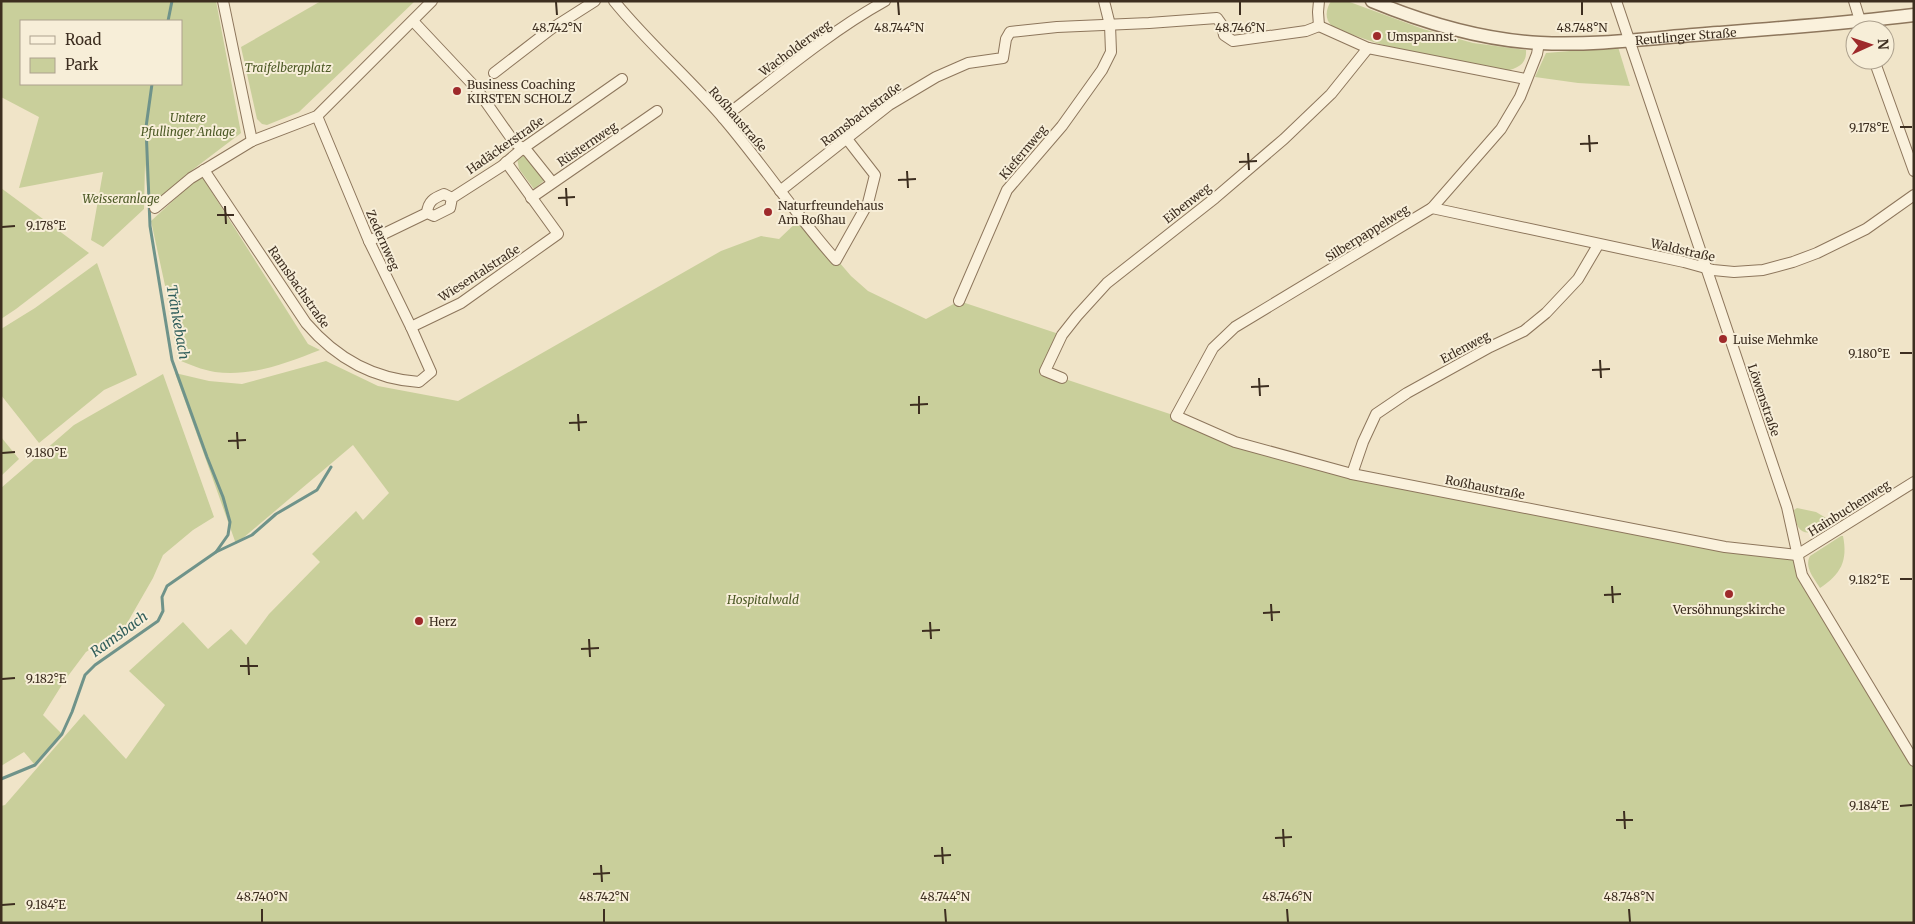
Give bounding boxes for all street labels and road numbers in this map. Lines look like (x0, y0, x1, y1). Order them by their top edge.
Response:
street label: Wacholderweg (755, 16, 834, 80)
street label: Reutlinger Straße (1635, 24, 1737, 48)
street label: Ramsbachstraße (818, 79, 904, 149)
street label: Roßhaustraße (706, 84, 770, 154)
street label: Hadäckerstraße (463, 113, 547, 177)
street label: Rüsternweg (554, 118, 620, 170)
street label: Kiefernweg (996, 121, 1051, 182)
street label: Eibenweg (1160, 179, 1214, 226)
street label: Silberpappelweg (1322, 201, 1412, 265)
street label: Zedernweg (363, 207, 403, 273)
street label: Waldstraße (1648, 235, 1717, 265)
street label: Wiesentalstraße (435, 241, 522, 305)
street label: Ramsbachstraße (265, 243, 333, 331)
street label: Erlenweg (1438, 327, 1493, 366)
street label: Löwenstraße (1745, 362, 1783, 438)
street label: Roßhaustraße (1444, 472, 1526, 502)
street label: Hainbuchenweg (1805, 476, 1893, 539)

